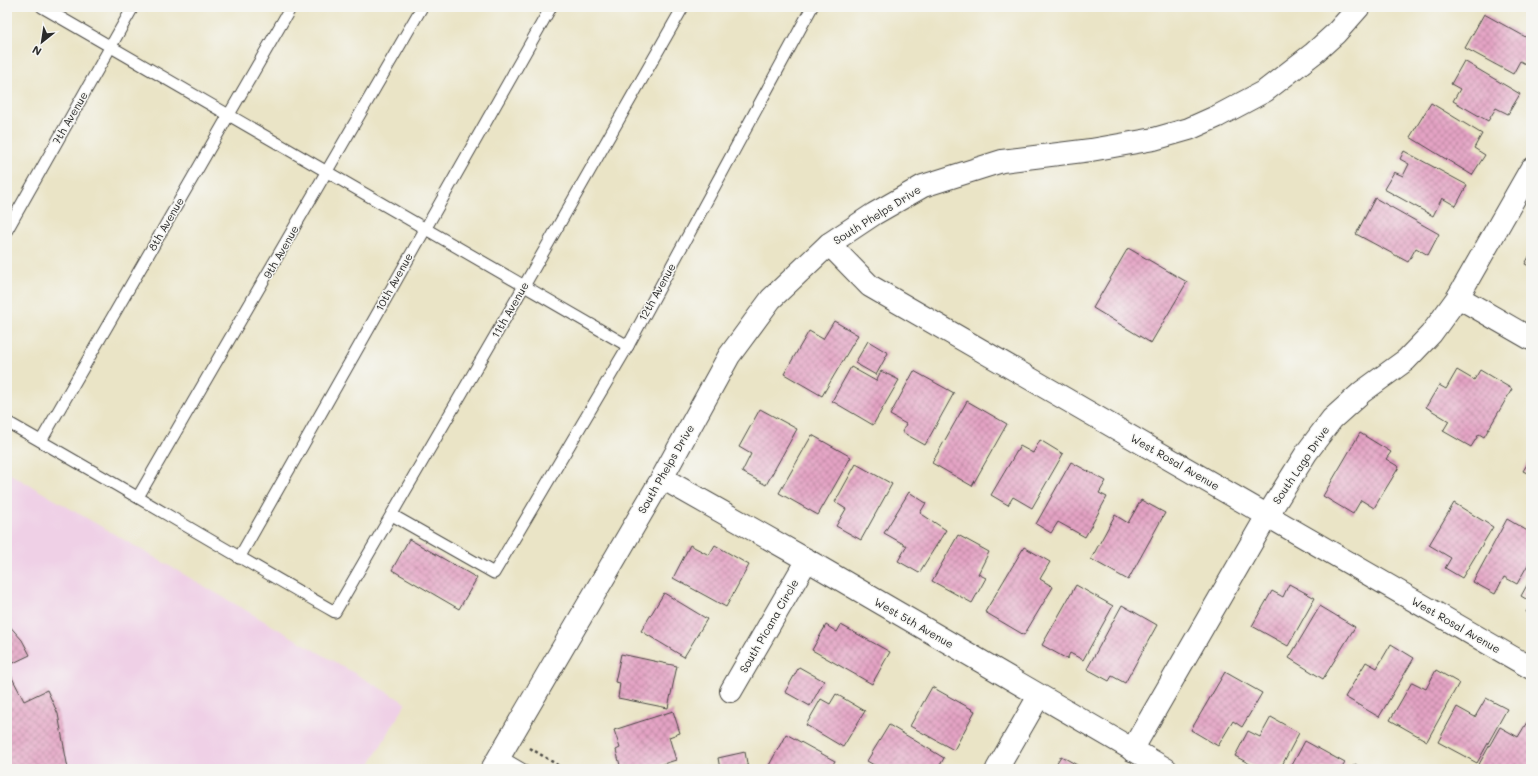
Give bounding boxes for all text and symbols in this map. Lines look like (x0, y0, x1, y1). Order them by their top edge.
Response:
north arrow (22, 22, 62, 62)
text: N (29, 43, 44, 60)
street label: 7th Avenue (48, 88, 91, 147)
street label: South Phelps Drive (830, 181, 923, 248)
street label: 8th Avenue (144, 194, 187, 253)
street label: 9th Avenue (259, 222, 302, 281)
street label: 10th Avenue (371, 250, 416, 314)
street label: 12th Avenue (635, 260, 679, 323)
street label: 11th Avenue (487, 279, 532, 341)
street label: South Phelps Drive (634, 421, 697, 516)
street label: South Lago Drive (1269, 422, 1332, 507)
street label: West Rosal Avenue (1128, 430, 1223, 493)
street label: South Picana Circle (736, 576, 802, 675)
street label: West Rosal Avenue (1409, 593, 1504, 656)
street label: West 5th Avenue (872, 594, 957, 651)

